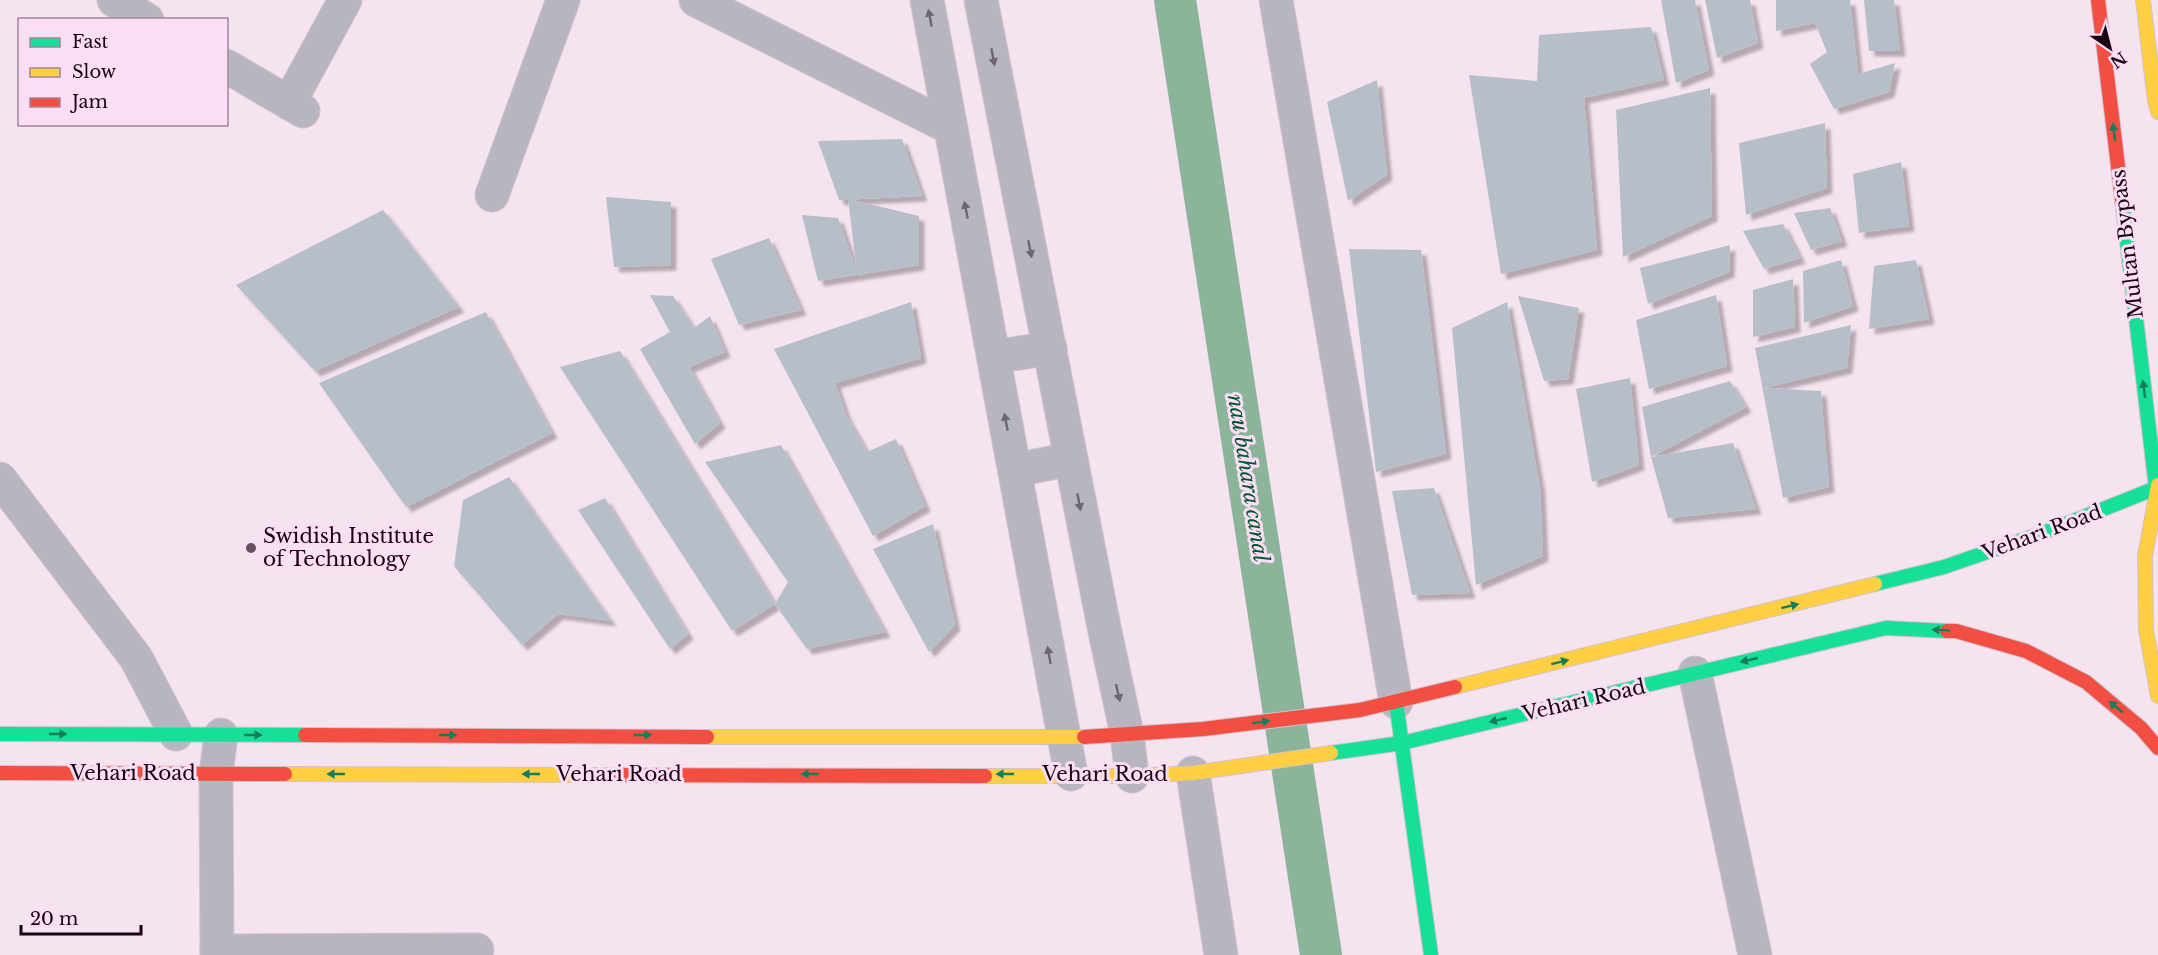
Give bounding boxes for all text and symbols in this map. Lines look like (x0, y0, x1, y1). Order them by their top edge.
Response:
one-way arrow (925, 8, 934, 27)
legend (18, 18, 228, 126)
north arrow (2080, 18, 2140, 78)
text: Fast (72, 31, 109, 53)
one-way arrow (989, 48, 998, 67)
text: N (2107, 48, 2131, 73)
text: Slow (72, 61, 117, 83)
text: Jam (70, 91, 108, 113)
one-way arrow (2109, 123, 2119, 142)
street label: Multan Bypass (2106, 168, 2148, 320)
one-way arrow (961, 200, 970, 219)
one-way arrow (1026, 239, 1035, 258)
one-way arrow (2140, 379, 2149, 398)
water label: nau bahara canal (1222, 392, 1274, 564)
one-way arrow (1001, 412, 1010, 431)
one-way arrow (1075, 493, 1084, 512)
street label: Vehari Road (1978, 499, 2105, 565)
place label: Swidish Institute of Technology (263, 524, 434, 571)
marker: Swidish Institute of Technology (244, 541, 258, 555)
one-way arrow (1781, 600, 1799, 610)
one-way arrow (1931, 626, 1950, 635)
one-way arrow (1045, 645, 1054, 664)
one-way arrow (1551, 656, 1569, 666)
one-way arrow (1740, 656, 1759, 666)
street label: Vehari Road (1519, 674, 1648, 726)
one-way arrow (1114, 684, 1123, 703)
one-way arrow (2108, 701, 2124, 714)
one-way arrow (1489, 716, 1508, 725)
one-way arrow (1251, 718, 1270, 727)
one-way arrow (49, 729, 68, 739)
one-way arrow (244, 730, 263, 740)
one-way arrow (439, 730, 458, 740)
one-way arrow (634, 730, 653, 740)
street label: Vehari Road (69, 761, 196, 785)
street label: Vehari Road (555, 762, 682, 786)
street label: Vehari Road (1041, 762, 1168, 786)
one-way arrow (326, 769, 345, 779)
one-way arrow (521, 769, 540, 779)
one-way arrow (800, 769, 819, 779)
one-way arrow (995, 769, 1014, 779)
scale bar (21, 898, 141, 936)
text: 20 m (30, 908, 78, 930)

